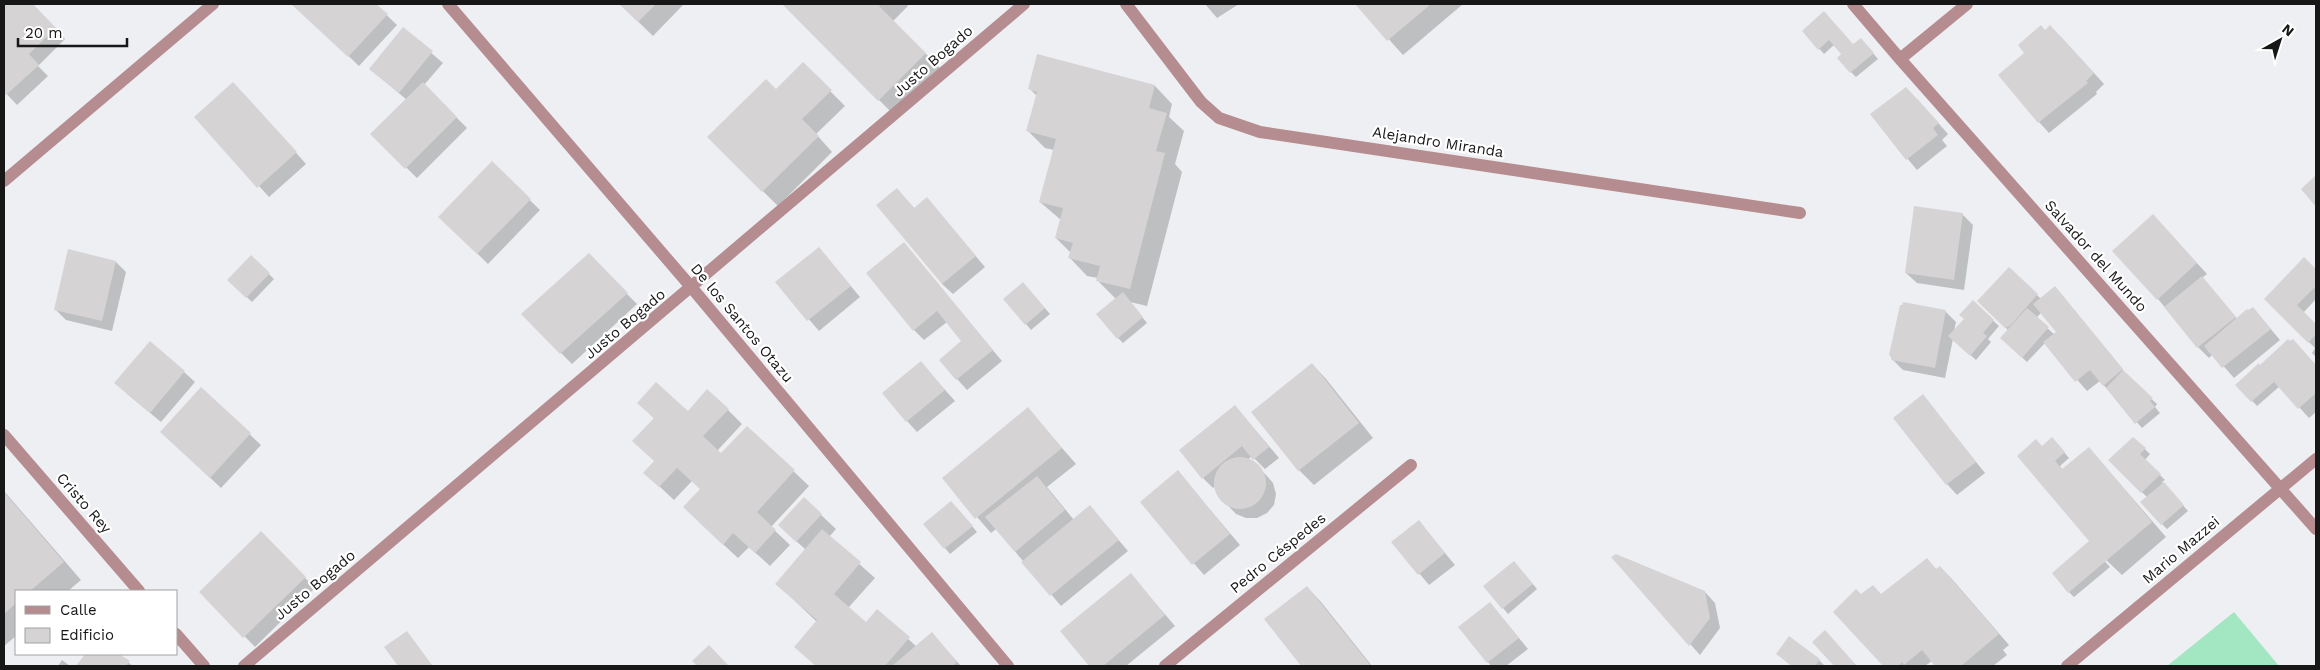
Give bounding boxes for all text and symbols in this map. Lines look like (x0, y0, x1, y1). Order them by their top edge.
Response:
scale bar (18, 15, 126, 47)
north arrow (2255, 15, 2305, 65)
text: N (2279, 20, 2297, 39)
street label: Justo Bogado (890, 22, 976, 100)
text: 20 m (25, 24, 63, 42)
street label: Alejandro Miranda (1371, 123, 1505, 161)
street label: Salvador del Mundo (2041, 196, 2151, 316)
street label: De los Santos Otazu (687, 260, 797, 386)
street label: Justo Bogado (581, 285, 669, 363)
street label: Cristo Rey (53, 469, 115, 537)
street label: Pedro Céspedes (1227, 509, 1330, 597)
street label: Mario Mazzei (2139, 513, 2223, 587)
street label: Justo Bogado (271, 546, 359, 624)
legend (15, 590, 178, 655)
text: Calle (60, 601, 97, 619)
text: Edificio (60, 626, 114, 644)

